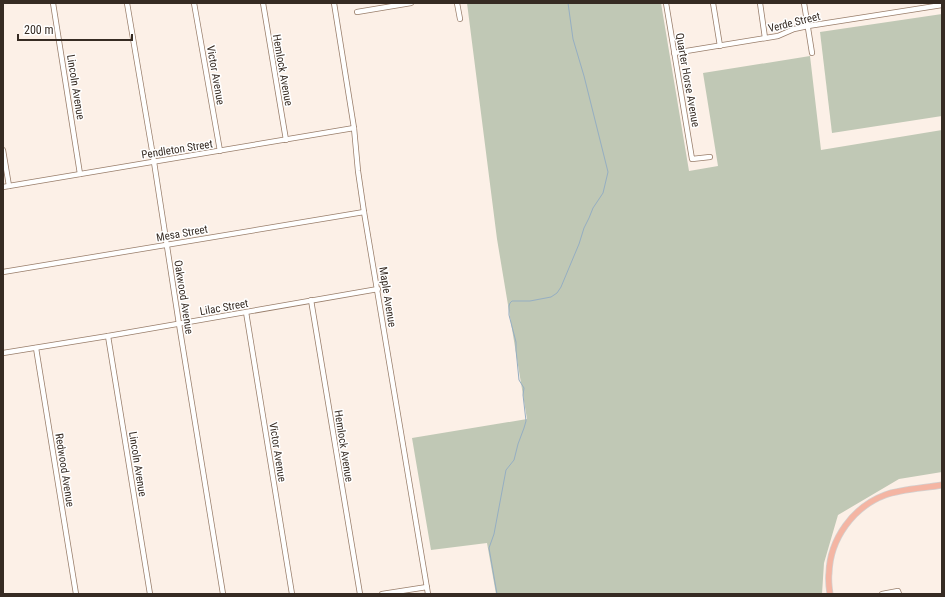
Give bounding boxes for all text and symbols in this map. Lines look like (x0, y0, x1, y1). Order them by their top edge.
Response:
street label: Verde Street (767, 10, 822, 35)
scale bar (18, 16, 132, 42)
text: 200 m (24, 23, 54, 37)
street label: Quarter Horse Avenue (673, 32, 702, 128)
street label: Hemlock Avenue (270, 33, 295, 107)
street label: Victor Avenue (204, 44, 227, 106)
street label: Lincoln Avenue (64, 54, 87, 121)
street label: Pendleton Street (141, 137, 214, 162)
street label: Mesa Street (155, 223, 209, 244)
street label: Oakwood Avenue (171, 259, 196, 335)
street label: Maple Avenue (376, 266, 399, 328)
street label: Lilac Street (199, 297, 249, 318)
street label: Hemlock Avenue (331, 409, 356, 483)
street label: Victor Avenue (266, 421, 289, 483)
street label: Lincoln Avenue (126, 431, 149, 498)
street label: Redwood Avenue (52, 432, 77, 508)

